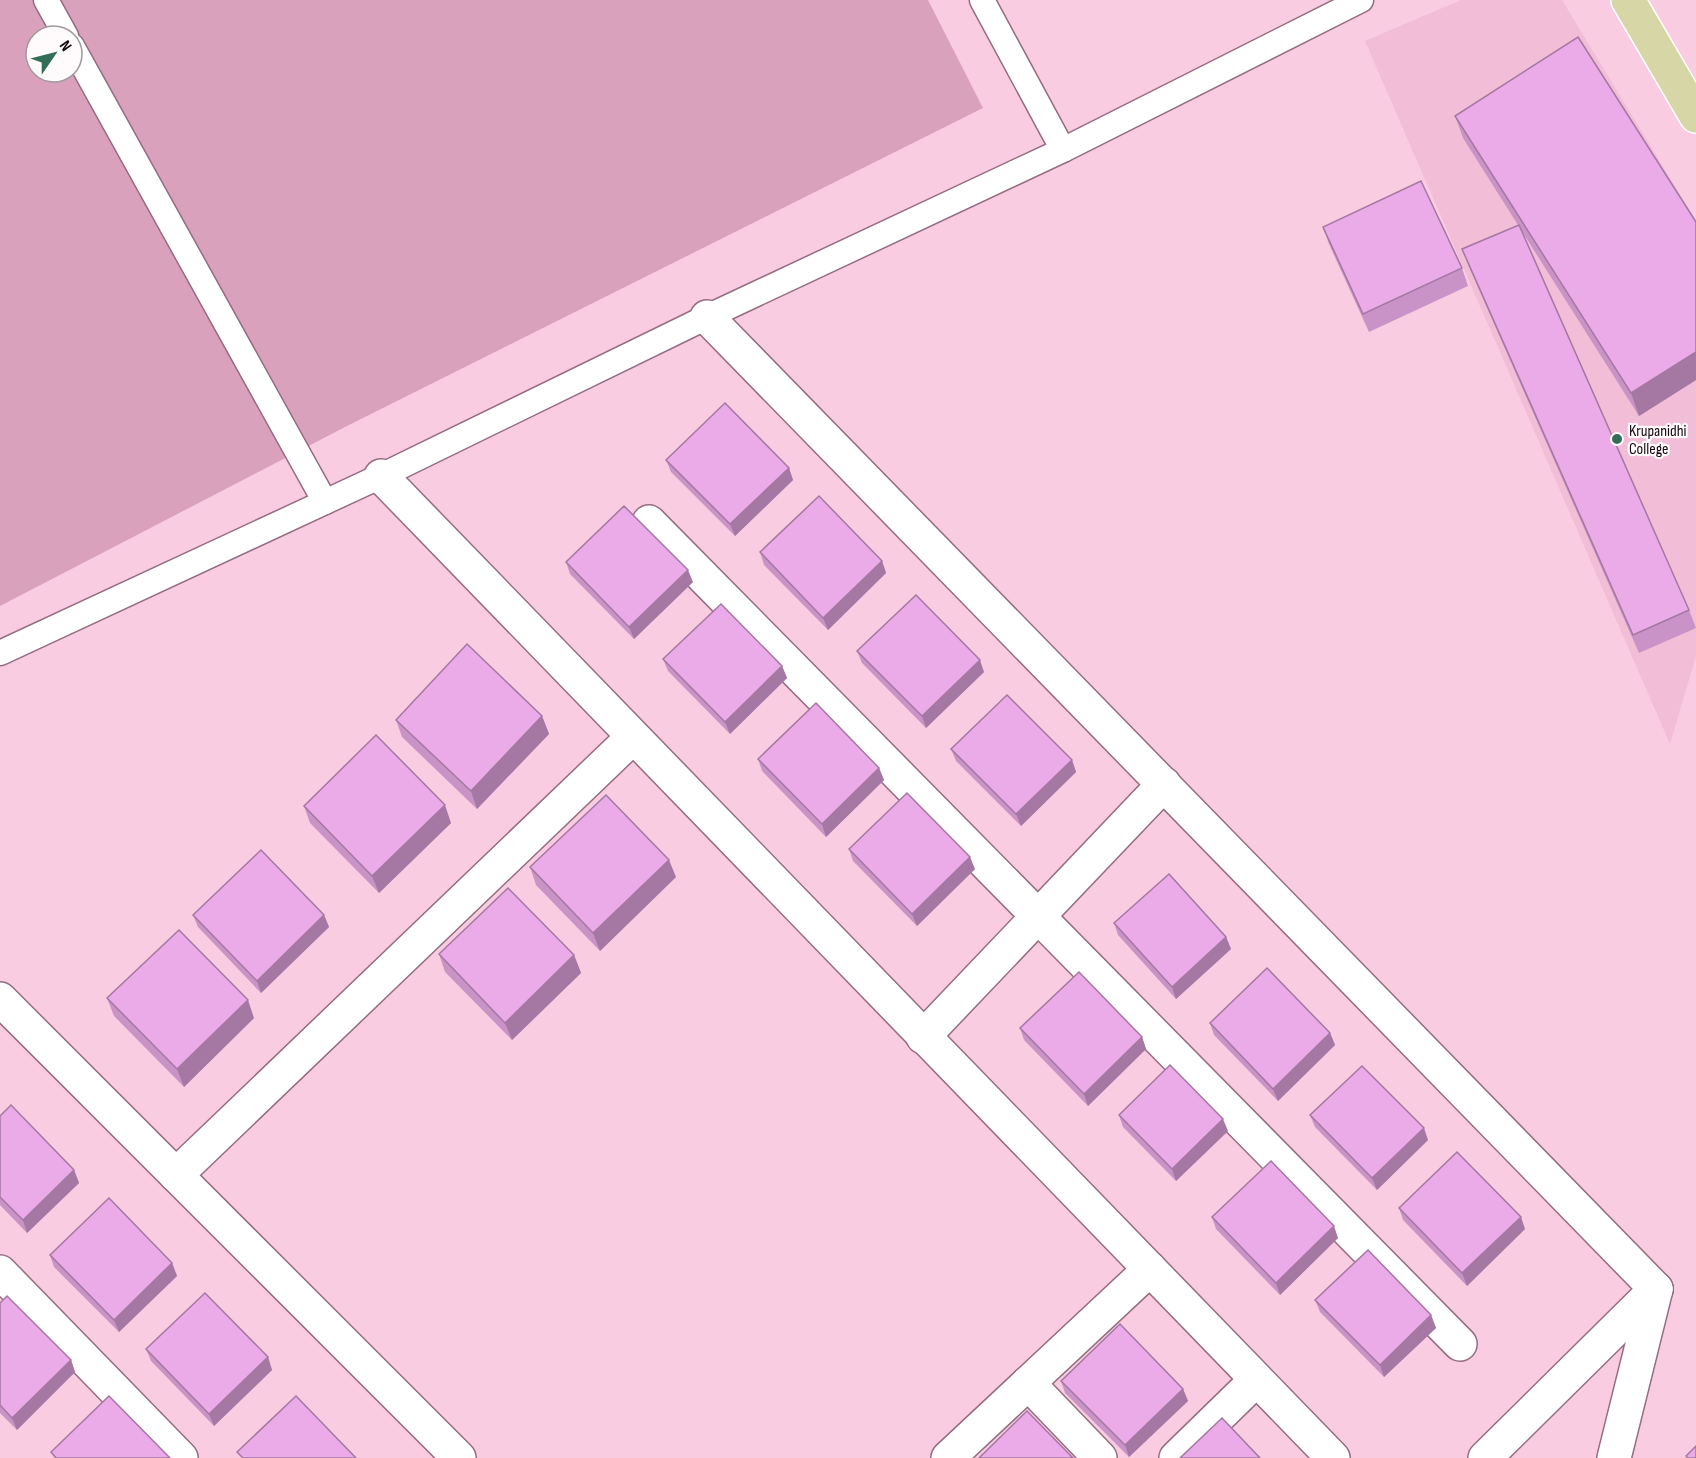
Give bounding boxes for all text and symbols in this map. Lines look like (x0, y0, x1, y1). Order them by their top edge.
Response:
north arrow (24, 24, 84, 84)
text: N (55, 37, 75, 55)
place label: Krupanidhi College (1629, 422, 1687, 459)
marker: Krupanidhi College (1610, 432, 1624, 446)

